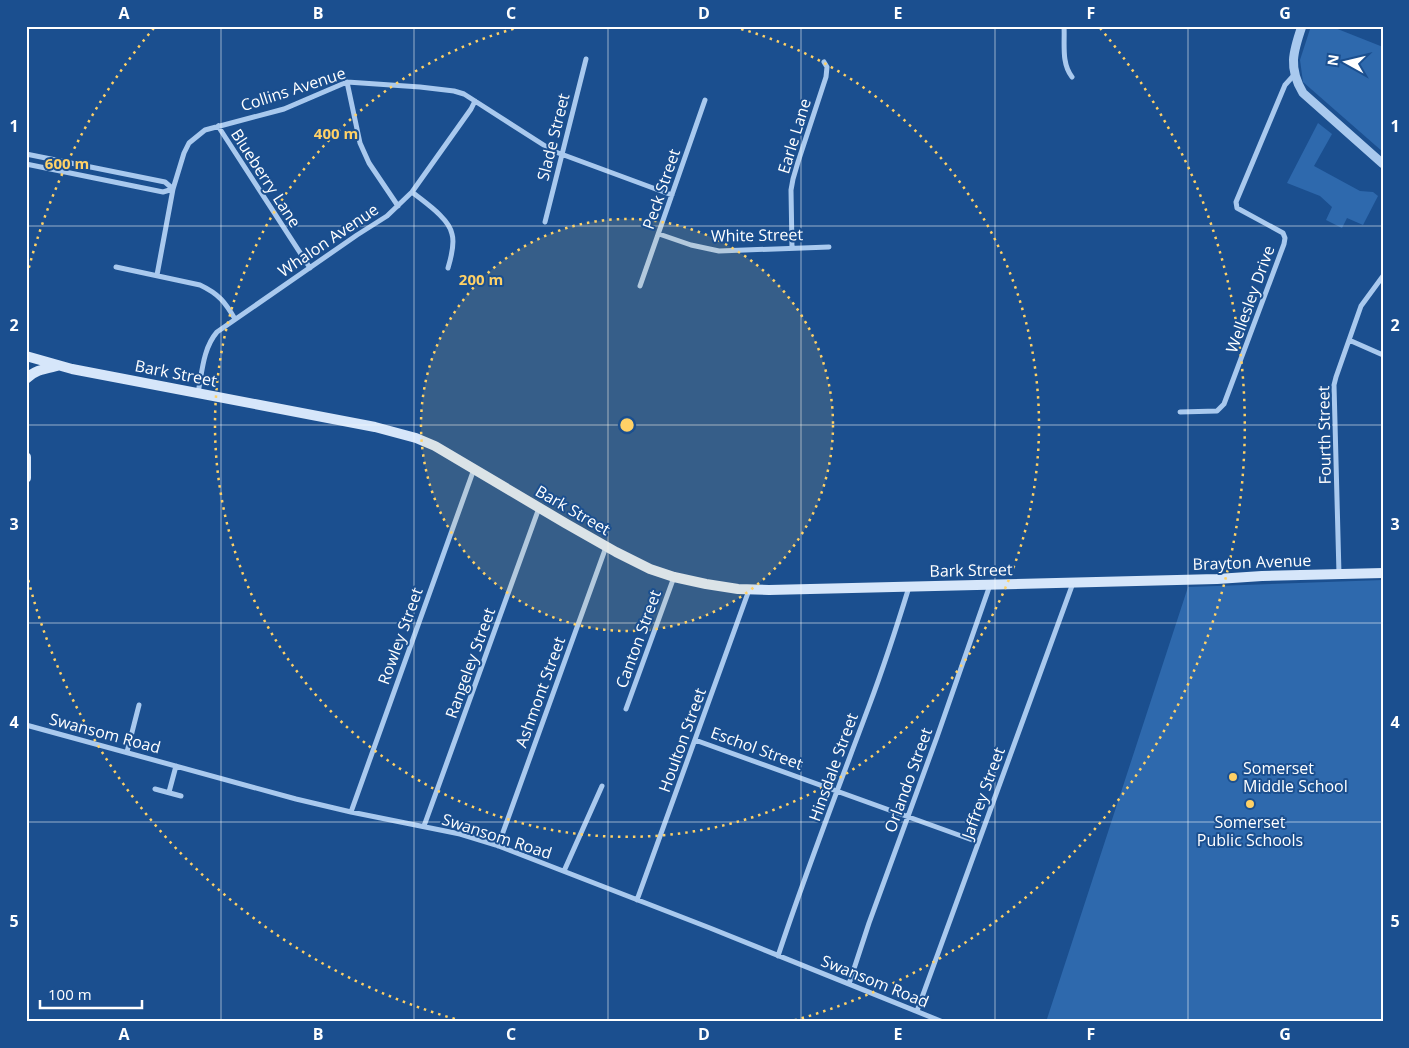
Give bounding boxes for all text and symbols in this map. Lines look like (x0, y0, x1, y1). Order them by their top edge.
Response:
text: A (118, 2, 130, 24)
text: B (313, 2, 323, 24)
text: C (506, 2, 516, 24)
text: D (698, 2, 710, 24)
text: E (894, 2, 903, 24)
text: F (1087, 2, 1095, 24)
text: G (1279, 2, 1291, 24)
north arrow (1322, 38, 1372, 88)
text: N (1322, 53, 1343, 67)
street label: Collins Avenue (238, 62, 348, 116)
street label: Slade Street (532, 91, 575, 183)
street label: Earle Lane (772, 96, 816, 176)
text: 1 (9, 115, 19, 137)
text: 1 (1390, 115, 1400, 137)
text: 400 m (314, 123, 358, 143)
street label: Blueberry Lane (226, 125, 306, 231)
street label: Peck Street (637, 146, 685, 232)
text: 600 m (45, 153, 89, 173)
street label: Whalon Avenue (273, 198, 383, 282)
street label: White Street (711, 223, 804, 247)
street label: Wellesley Drive (1220, 242, 1280, 356)
text: 200 m (459, 269, 503, 289)
text: 2 (9, 314, 19, 336)
text: 2 (1390, 314, 1400, 336)
street label: Bark Street (133, 354, 219, 392)
street label: Fourth Street (1312, 385, 1336, 484)
centre of rings (618, 416, 636, 434)
street label: Bark Street (532, 480, 615, 540)
text: 3 (9, 513, 19, 535)
text: 3 (1390, 513, 1400, 535)
street label: Brayton Avenue (1192, 549, 1312, 575)
street label: Bark Street (929, 558, 1013, 582)
street label: Rowley Street (372, 584, 428, 688)
street label: Canton Street (610, 587, 666, 691)
street label: Rangeley Street (440, 604, 500, 721)
street label: Ashmont Street (510, 633, 570, 750)
street label: Houlton Street (653, 685, 711, 795)
street label: Swansom Road (47, 708, 163, 758)
street label: Hinsdale Street (803, 709, 863, 824)
text: 4 (9, 711, 19, 733)
text: 4 (1390, 711, 1400, 733)
street label: Eschol Street (708, 721, 806, 775)
street label: Orlando Street (879, 724, 937, 835)
street label: Jaffrey Street (956, 744, 1010, 844)
place label: Somerset Middle School (1243, 757, 1348, 797)
marker: Somerset Middle School (1227, 771, 1239, 783)
marker: Somerset Public Schools (1244, 798, 1256, 810)
street label: Swansom Road (439, 808, 555, 864)
place label: Somerset Public Schools (1197, 811, 1303, 851)
text: 5 (9, 910, 19, 932)
text: 5 (1390, 910, 1400, 932)
street label: Swansom Road (818, 949, 932, 1013)
scale bar (40, 978, 142, 1010)
text: 100 m (48, 984, 92, 1004)
text: A (118, 1023, 130, 1045)
text: B (313, 1023, 323, 1045)
text: C (506, 1023, 516, 1045)
text: D (698, 1023, 710, 1045)
text: E (894, 1023, 903, 1045)
text: F (1087, 1023, 1095, 1045)
text: G (1279, 1023, 1291, 1045)

